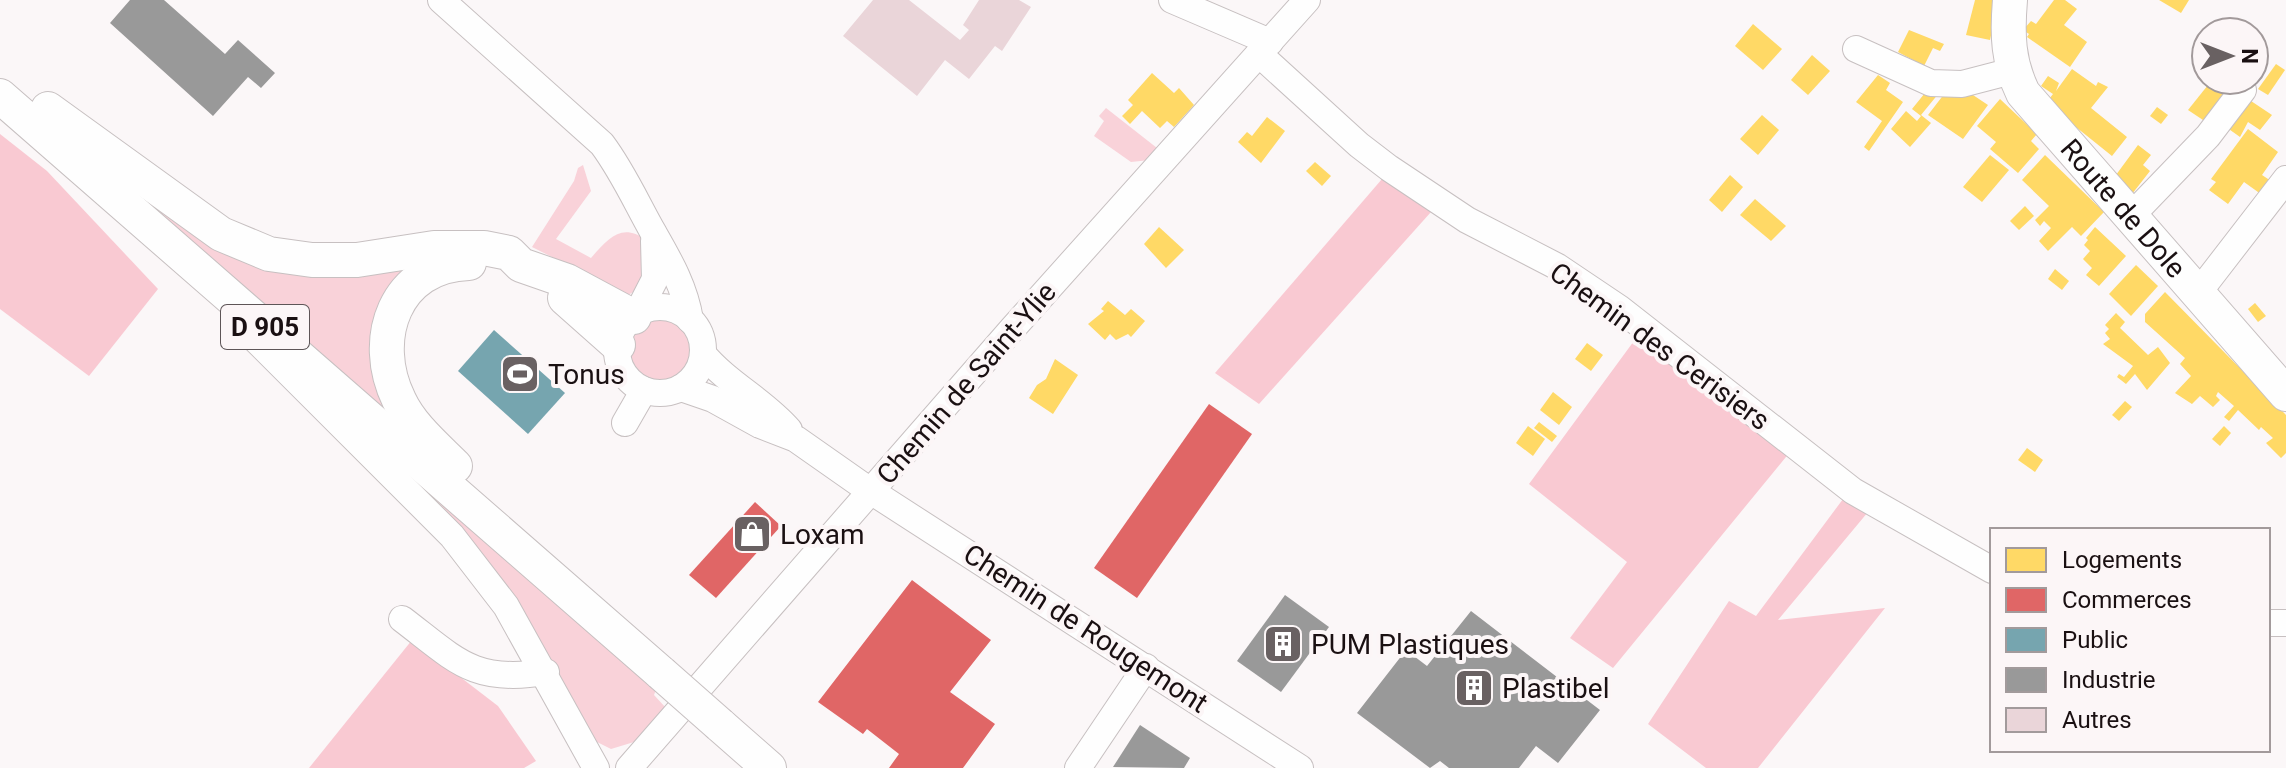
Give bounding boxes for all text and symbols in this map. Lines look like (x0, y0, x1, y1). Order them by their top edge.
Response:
north arrow (2190, 16, 2270, 96)
text: N (2237, 48, 2262, 64)
street label: Route de Dole (2054, 132, 2193, 284)
street label: Chemin des Cerisiers (1543, 256, 1776, 437)
street label: Chemin de Saint-Ylie (870, 276, 1063, 491)
road number: D 905 (221, 305, 309, 349)
sports icon: Tonus (499, 353, 541, 395)
place label: Tonus (548, 358, 625, 391)
shop icon: Loxam (731, 513, 773, 555)
place label: Loxam (780, 518, 864, 551)
legend (1990, 528, 2270, 752)
street label: Chemin de Rougemont (958, 537, 1214, 720)
text: Logements (2062, 546, 2182, 574)
text: Commerces (2062, 586, 2192, 614)
building icon: PUM Plastiques (1262, 623, 1304, 665)
text: Public (2062, 626, 2128, 654)
place label: PUM Plastiques (1311, 628, 1509, 661)
text: Industrie (2062, 666, 2155, 694)
building icon: Plastibel (1453, 667, 1495, 709)
place label: Plastibel (1502, 672, 1610, 705)
text: Autres (2062, 706, 2132, 734)

